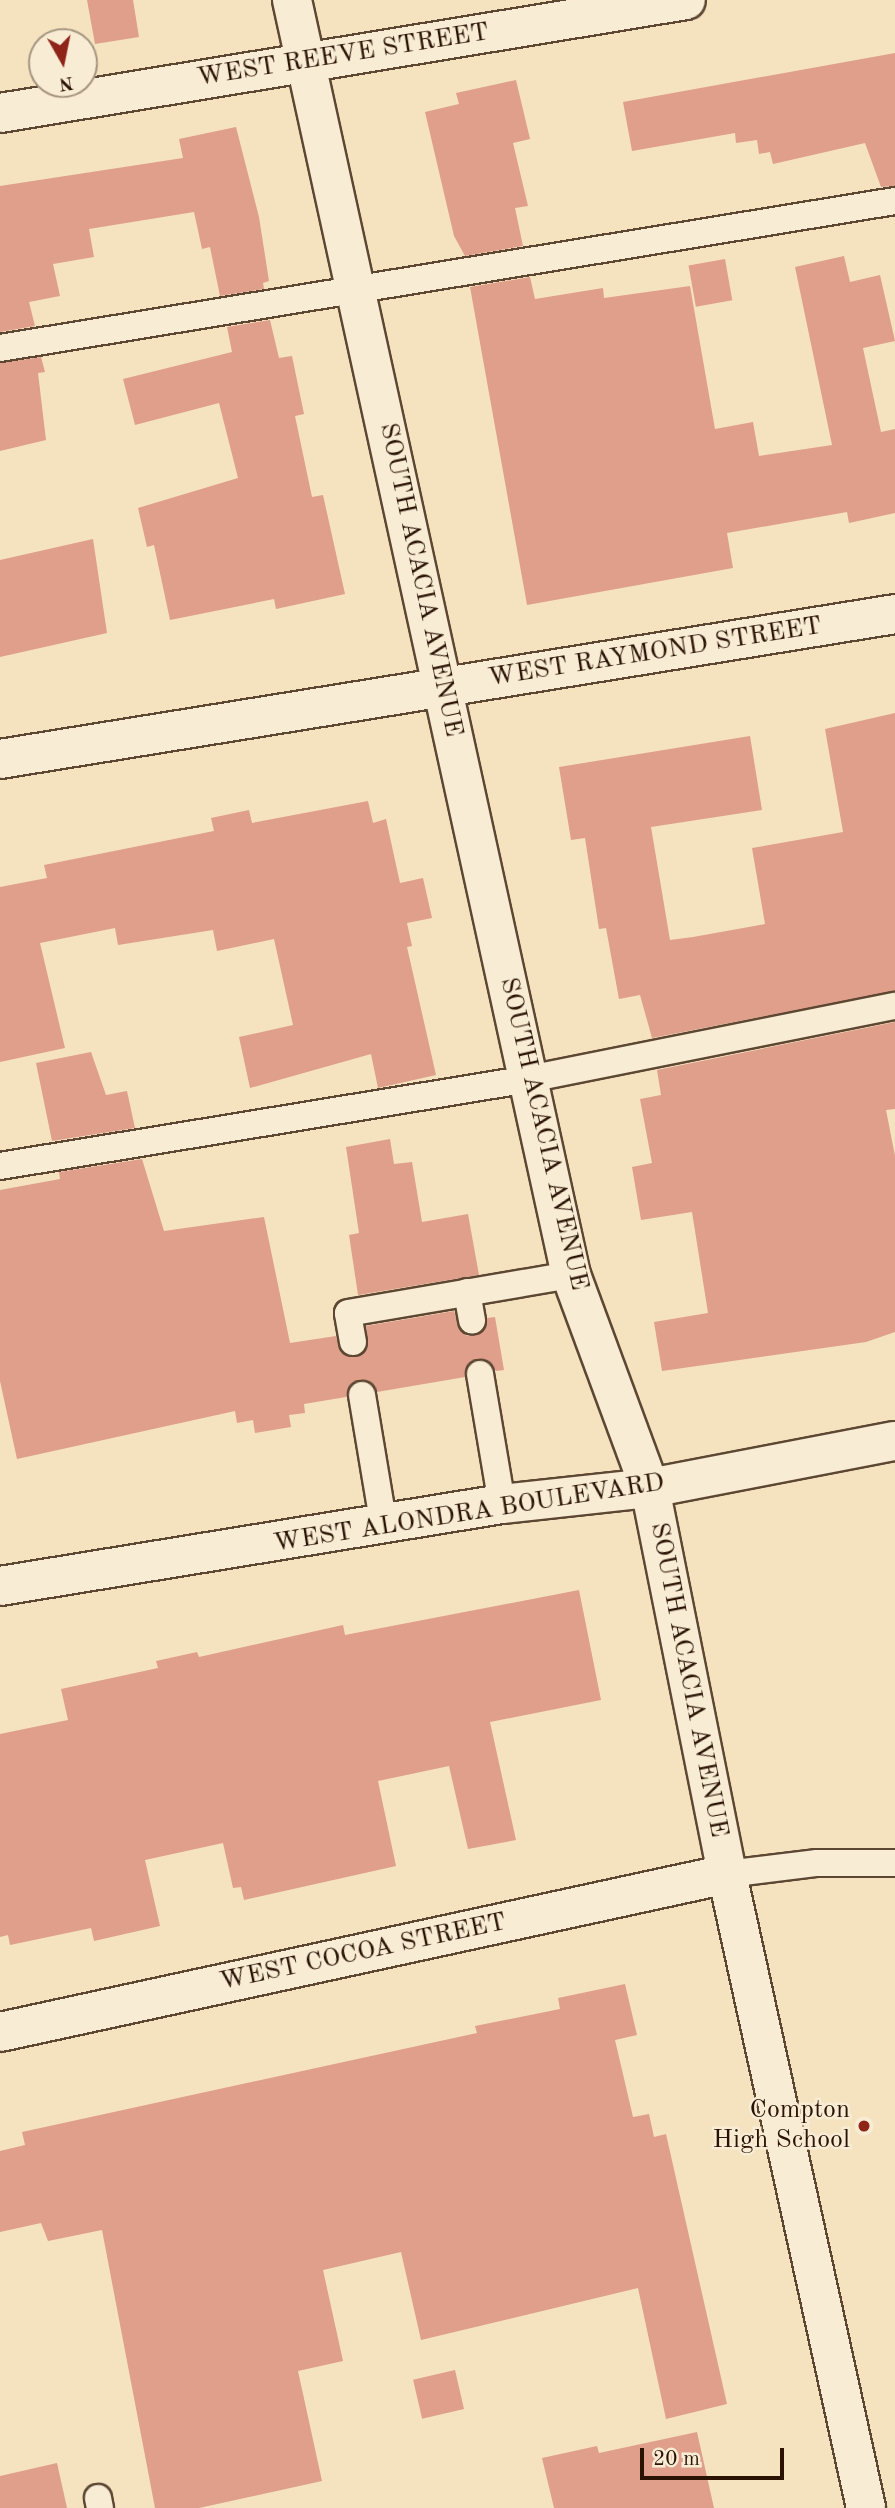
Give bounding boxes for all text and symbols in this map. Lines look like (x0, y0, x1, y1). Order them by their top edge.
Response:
street label: WEST REEVE STREET (195, 18, 491, 94)
north arrow (28, 28, 98, 98)
text: N (57, 72, 75, 93)
street label: SOUTH ACACIA AVENUE (371, 420, 469, 740)
street label: WEST RAYMOND STREET (486, 611, 824, 695)
street label: SOUTH ACACIA AVENUE (492, 975, 594, 1293)
street label: WEST ALONDRA BOULEVARD (271, 1468, 667, 1560)
street label: SOUTH ACACIA AVENUE (642, 1520, 734, 1840)
street label: WEST COCOA STREET (217, 1907, 509, 1999)
place label: Compton High School (713, 2095, 850, 2156)
marker: Compton High School (856, 2118, 872, 2134)
scale bar (643, 2434, 786, 2478)
text: 20 m (653, 2449, 700, 2470)

